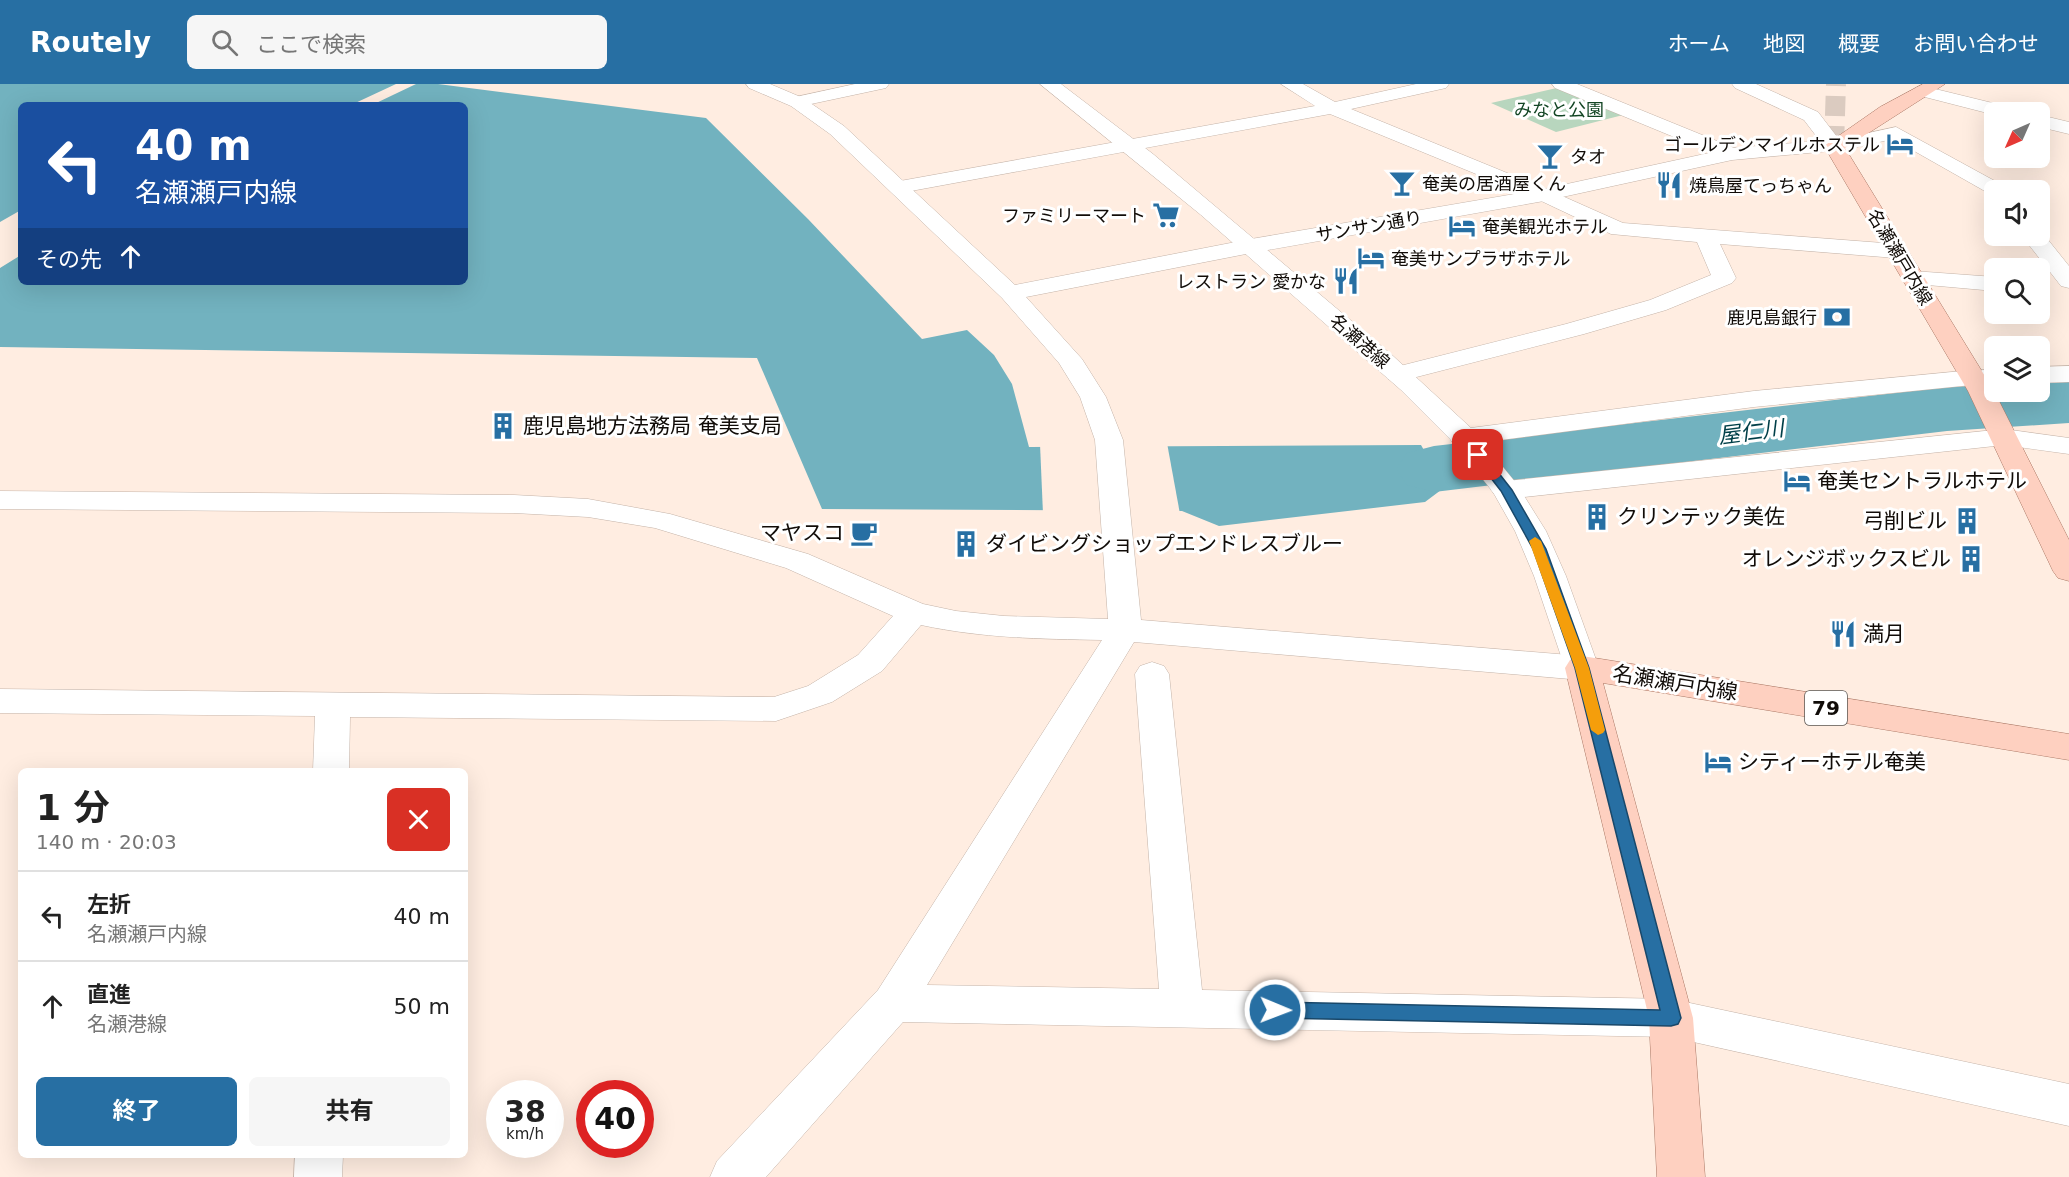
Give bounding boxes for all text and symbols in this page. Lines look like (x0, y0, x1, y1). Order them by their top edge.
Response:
search box (187, 15, 607, 69)
text: Routely (30, 26, 151, 59)
icon: search (208, 26, 241, 59)
text: ここで検索 (256, 32, 366, 57)
text: ホーム (1668, 32, 1730, 56)
text: 地図 (1763, 32, 1805, 56)
text: 概要 (1838, 32, 1880, 56)
text: お問い合わせ (1913, 32, 2039, 56)
park label: みなと公園 (1514, 99, 1604, 120)
north arrow (1984, 102, 2050, 168)
map controls (1984, 102, 2050, 402)
text: 40 m (135, 121, 252, 170)
icon: left (36, 126, 114, 204)
hotel icon: ゴールデンマイルホステル (1885, 129, 1915, 159)
place label: ゴールデンマイルホステル (1664, 134, 1880, 155)
bar icon: タオ (1535, 141, 1565, 171)
place label: タオ (1570, 146, 1606, 167)
bar icon: 奄美の居酒屋くん (1387, 168, 1417, 198)
restaurant icon: 焼鳥屋てっちゃん (1654, 170, 1684, 200)
place label: 奄美の居酒屋くん (1422, 173, 1566, 194)
place label: 焼鳥屋てっちゃん (1689, 175, 1832, 196)
text: 名瀬瀬戸内線 (135, 177, 297, 208)
button: sound (1984, 180, 2050, 246)
supermarket icon: ファミリーマート (1151, 200, 1181, 230)
place label: ファミリーマート (1002, 205, 1146, 226)
street label: 名瀬瀬戸内線 (1863, 205, 1937, 309)
street label: サンサン通り (1314, 206, 1424, 246)
hotel icon: 奄美観光ホテル (1447, 211, 1477, 241)
place label: 奄美観光ホテル (1482, 216, 1608, 237)
icon: ahead (114, 240, 147, 273)
hotel icon: 奄美サンプラザホテル (1356, 243, 1386, 273)
text: その先 (36, 247, 102, 272)
place label: 奄美サンプラザホテル (1391, 248, 1570, 269)
button: search (1984, 258, 2050, 324)
restaurant icon: レストラン 愛かな (1331, 266, 1361, 296)
place label: レストラン 愛かな (1176, 271, 1326, 292)
bank icon: 鹿児島銀行 (1822, 302, 1852, 332)
place label: 鹿児島銀行 (1727, 307, 1817, 328)
street label: 名瀬港線 (1326, 309, 1394, 373)
button: layers (1984, 336, 2050, 402)
building icon: 鹿児島地方法務局 奄美支局 (488, 411, 518, 441)
place label: 鹿児島地方法務局 奄美支局 (523, 414, 782, 438)
water label: 屋仁川 (1717, 415, 1787, 448)
pin (1452, 429, 1503, 480)
icon: arrive (1461, 438, 1494, 471)
hotel icon: 奄美セントラルホテル (1782, 466, 1812, 496)
place label: 奄美セントラルホテル (1817, 469, 2027, 493)
building icon: クリンテック美佐 (1582, 502, 1612, 532)
place label: クリンテック美佐 (1617, 505, 1785, 529)
building icon: 弓削ビル (1952, 506, 1982, 536)
place label: 弓削ビル (1863, 509, 1947, 533)
cafe icon: マヤスコ (849, 518, 879, 548)
place label: マヤスコ (760, 521, 844, 545)
building icon: ダイビングショップエンドレスブルー (951, 529, 981, 559)
place label: ダイビングショップエンドレスブルー (986, 532, 1343, 556)
building icon: オレンジボックスビル (1956, 544, 1986, 574)
place label: オレンジボックスビル (1742, 547, 1951, 571)
restaurant icon: 満月 (1828, 619, 1858, 649)
place label: 満月 (1863, 622, 1905, 646)
street label: 名瀬瀬戸内線 (1611, 661, 1739, 705)
road number: 79 (1805, 691, 1847, 725)
hotel icon: シティーホテル奄美 (1703, 747, 1733, 777)
place label: シティーホテル奄美 (1738, 750, 1926, 774)
text: 1 分 (36, 787, 110, 828)
button: close (387, 788, 450, 851)
text: 140 m · 20:03 (36, 830, 177, 854)
text: 左折 (87, 892, 131, 917)
icon: left (36, 900, 69, 933)
text: 40 m (394, 904, 450, 929)
text: 名瀬瀬戸内線 (87, 922, 207, 946)
position arrow (1243, 978, 1307, 1042)
text: 直進 (87, 982, 131, 1007)
icon: ahead (36, 990, 69, 1023)
text: 50 m (394, 994, 450, 1019)
text: 名瀬港線 (87, 1012, 167, 1036)
button: 終了 (36, 1077, 237, 1146)
button: 共有 (249, 1077, 450, 1146)
speed limit sign: 40 (576, 1080, 654, 1158)
text: 38 (504, 1094, 546, 1129)
text: km/h (506, 1125, 544, 1143)

